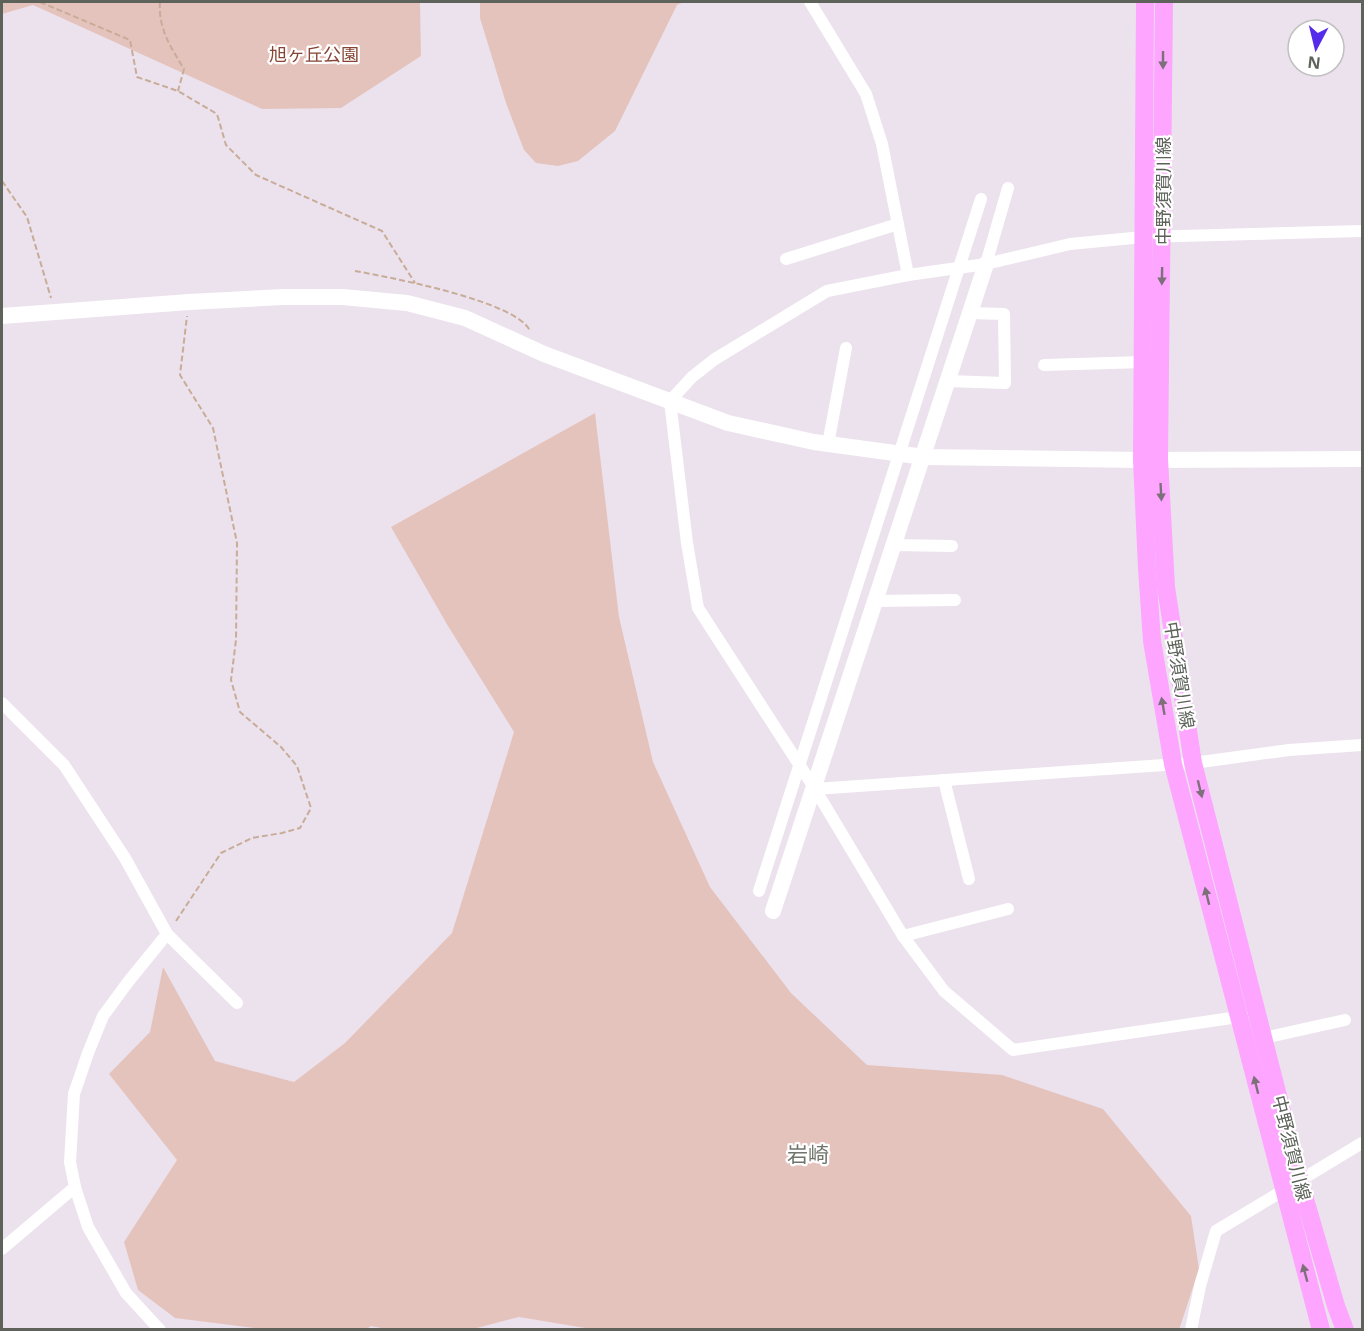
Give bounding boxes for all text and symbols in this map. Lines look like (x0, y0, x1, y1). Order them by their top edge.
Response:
north arrow (1286, 18, 1346, 78)
park label: 旭ヶ丘公園 (269, 42, 359, 66)
one-way arrow (1158, 50, 1168, 69)
text: N (1306, 51, 1322, 75)
street label: 中野須賀川線 (1151, 137, 1175, 245)
one-way arrow (1157, 266, 1167, 285)
one-way arrow (1156, 482, 1165, 501)
street label: 中野須賀川線 (1160, 620, 1200, 730)
one-way arrow (1158, 696, 1167, 715)
one-way arrow (1196, 780, 1205, 798)
one-way arrow (1202, 887, 1211, 905)
one-way arrow (1250, 1075, 1260, 1094)
street label: 中野須賀川線 (1267, 1093, 1317, 1203)
district label: 岩崎 (787, 1140, 829, 1168)
one-way arrow (1299, 1264, 1309, 1282)

